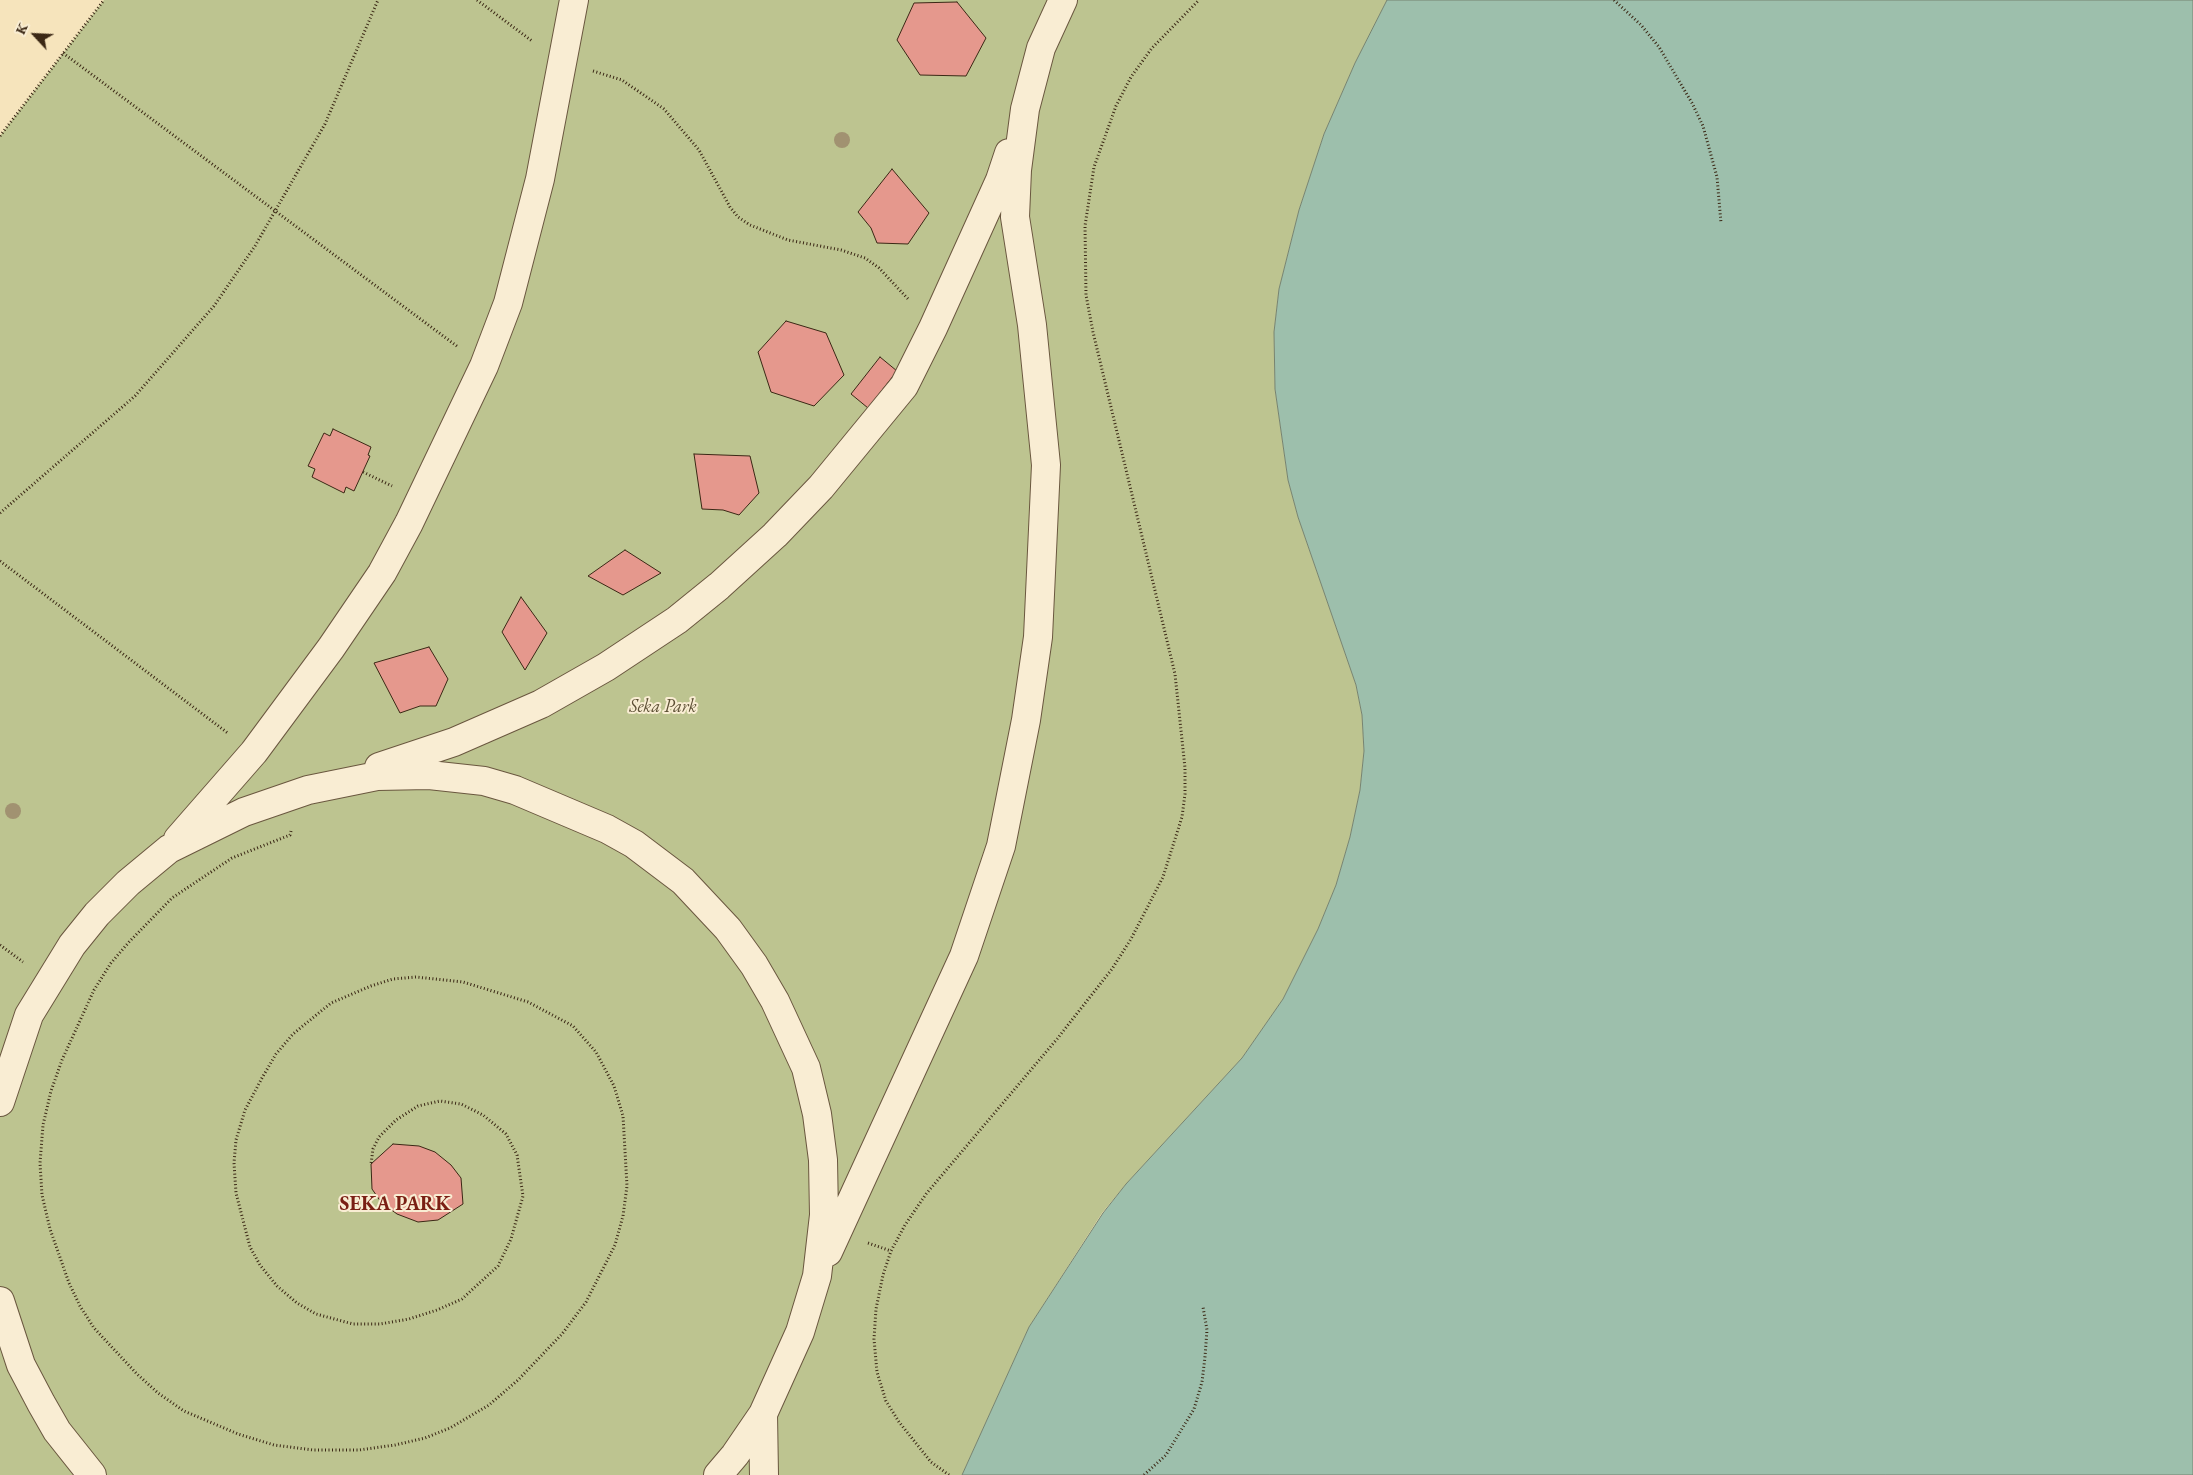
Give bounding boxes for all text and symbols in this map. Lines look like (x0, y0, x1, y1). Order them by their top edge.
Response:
north arrow (10, 10, 60, 60)
text: K (11, 20, 32, 37)
park label: Seka Park (629, 696, 697, 718)
district label: SEKA PARK (340, 1193, 450, 1217)

